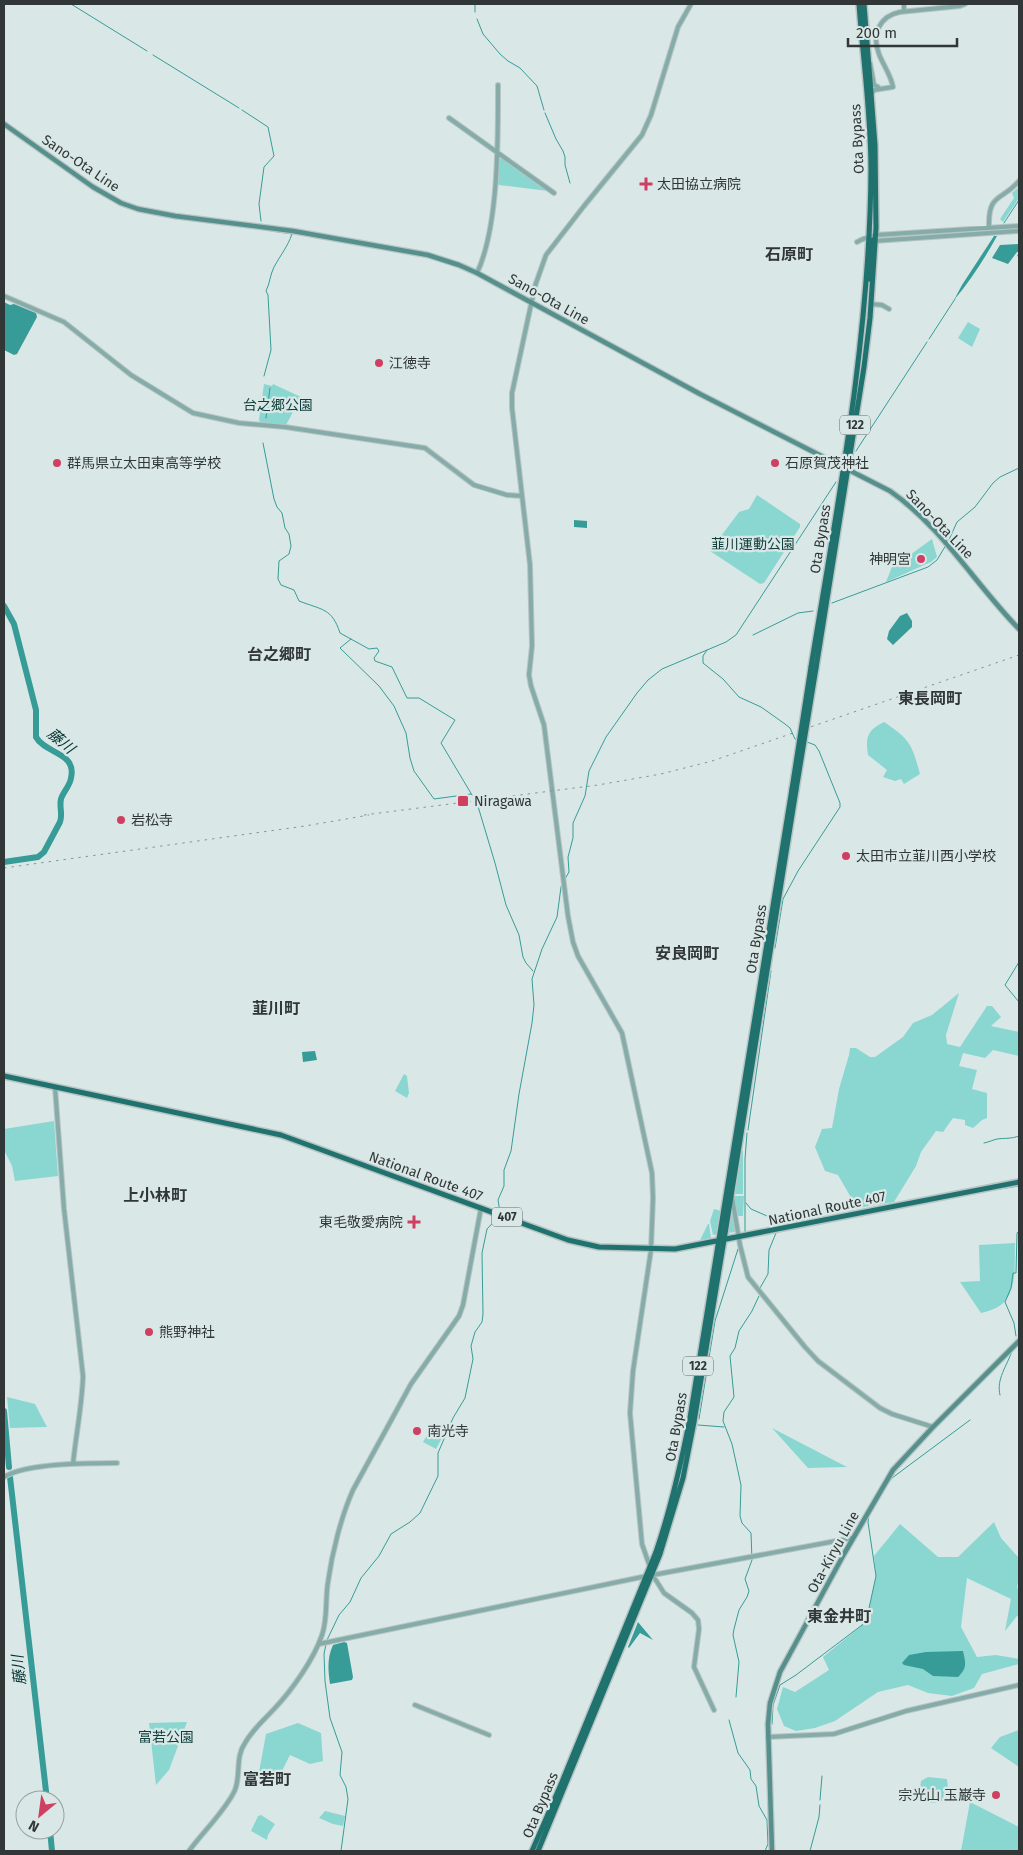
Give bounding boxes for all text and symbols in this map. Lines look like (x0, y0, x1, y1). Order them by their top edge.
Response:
scale bar (848, 15, 957, 47)
text: 200 m (856, 24, 897, 42)
street label: Ota Bypass (847, 103, 868, 174)
street label: Sano-Ota Line (39, 131, 123, 196)
place label: 太田協立病院 (657, 176, 741, 193)
marker: 太田協立病院 (639, 177, 653, 191)
district label: 石原町 (765, 245, 813, 264)
street label: Sano-Ota Line (505, 270, 592, 329)
place label: 江徳寺 (389, 355, 431, 372)
marker: 江徳寺 (373, 357, 385, 369)
park label: 台之郷公園 (243, 397, 313, 414)
road number: 122 (840, 416, 870, 434)
place label: 群馬県立太田東高等学校 (67, 455, 221, 472)
place label: 石原賀茂神社 (785, 455, 869, 472)
marker: 群馬県立太田東高等学校 (51, 457, 63, 469)
marker: 石原賀茂神社 (769, 457, 781, 469)
street label: Sano-Ota Line (902, 486, 977, 563)
street label: Ota Bypass (807, 503, 834, 575)
park label: 韮川運動公園 (711, 536, 795, 553)
place label: 神明宮 (869, 551, 911, 568)
marker: 神明宮 (915, 553, 927, 565)
district label: 台之郷町 (247, 645, 311, 664)
district label: 東長岡町 (898, 689, 962, 708)
water label: 藤川 (44, 724, 80, 759)
place label: Niragawa (474, 793, 532, 810)
marker: Niragawa (456, 794, 470, 808)
place label: 岩松寺 (131, 812, 173, 829)
marker: 岩松寺 (115, 814, 127, 826)
place label: 太田市立韮川西小学校 (856, 848, 996, 865)
marker: 太田市立韮川西小学校 (840, 850, 852, 862)
street label: Ota Bypass (743, 903, 770, 975)
district label: 安良岡町 (655, 944, 719, 963)
district label: 韮川町 (252, 999, 300, 1018)
street label: National Route 407 (367, 1148, 485, 1205)
district label: 上小林町 (123, 1186, 187, 1205)
street label: National Route 407 (767, 1188, 887, 1229)
road number: 407 (492, 1208, 522, 1226)
place label: 東毛敬愛病院 (319, 1214, 403, 1231)
marker: 東毛敬愛病院 (407, 1215, 421, 1229)
place label: 熊野神社 (159, 1324, 215, 1341)
marker: 熊野神社 (143, 1326, 155, 1338)
road number: 122 (683, 1356, 713, 1375)
street label: Ota Bypass (662, 1391, 691, 1463)
place label: 南光寺 (427, 1423, 469, 1440)
marker: 南光寺 (411, 1425, 423, 1437)
street label: Ota-Kiryu Line (804, 1508, 863, 1596)
district label: 東金井町 (807, 1607, 871, 1626)
water label: 藤川 (8, 1652, 30, 1686)
park label: 富若公園 (138, 1729, 194, 1746)
street label: Ota Bypass (519, 1769, 562, 1841)
district label: 富若町 (243, 1770, 291, 1789)
place label: 宗光山 玉巌寺 (898, 1787, 986, 1804)
marker: 宗光山 玉巌寺 (990, 1789, 1002, 1801)
north arrow (15, 1790, 65, 1840)
text: N (26, 1816, 42, 1836)

